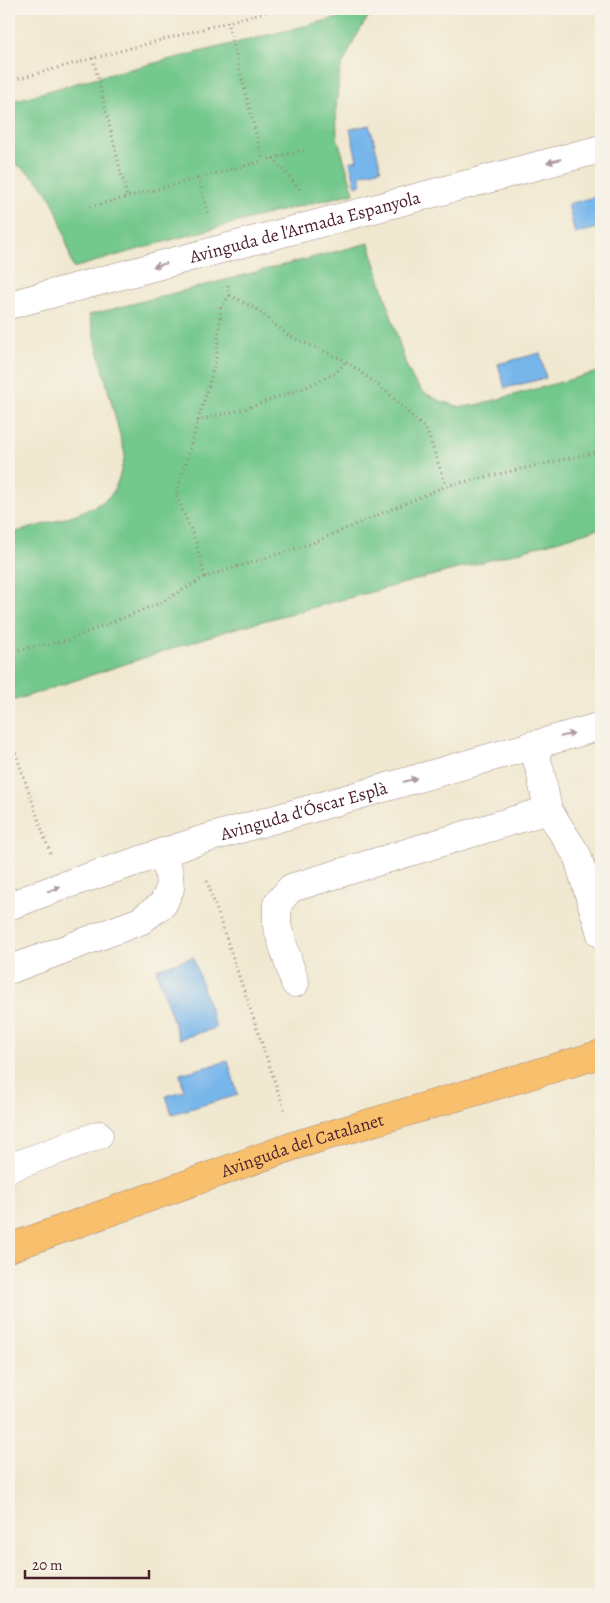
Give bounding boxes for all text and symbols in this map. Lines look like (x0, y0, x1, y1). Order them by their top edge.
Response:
one-way arrow (547, 157, 562, 165)
street label: Avinguda de l'Armada Espanyola (186, 185, 423, 269)
one-way arrow (153, 261, 168, 269)
one-way arrow (559, 731, 574, 739)
street label: Avinguda d'Óscar Esplà (217, 775, 391, 846)
one-way arrow (403, 775, 418, 783)
one-way arrow (47, 885, 62, 892)
street label: Avinguda del Catalanet (217, 1107, 387, 1183)
scale bar (25, 1548, 149, 1580)
text: 20 m (32, 1555, 63, 1575)

